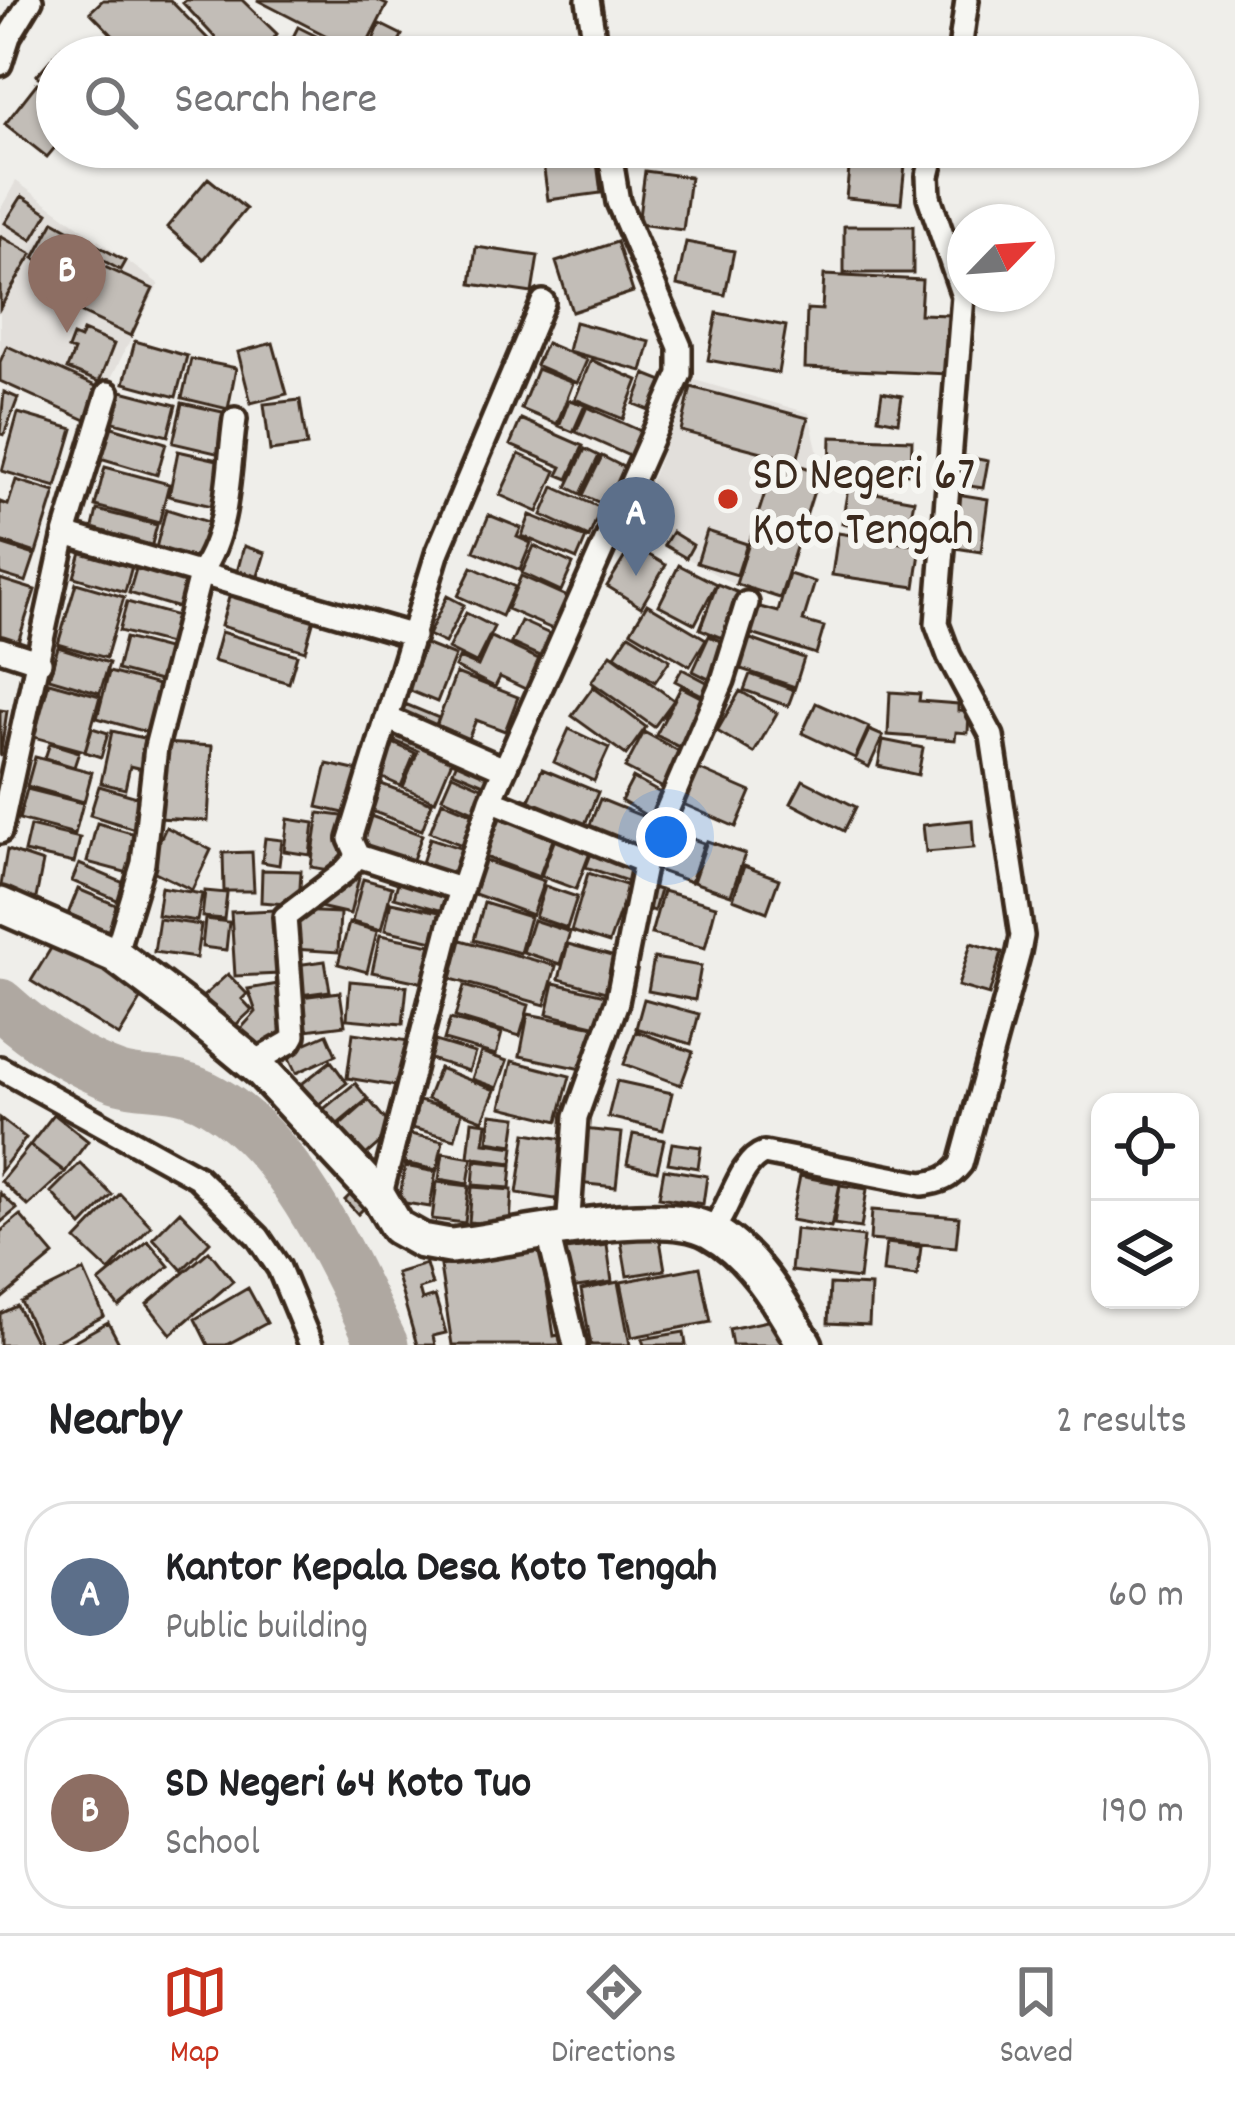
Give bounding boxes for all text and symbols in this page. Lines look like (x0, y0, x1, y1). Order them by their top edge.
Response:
search box (36, 36, 1199, 168)
icon: search (78, 69, 144, 135)
text: Search here (174, 70, 377, 134)
north arrow (947, 204, 1055, 312)
pin: B (28, 234, 106, 333)
place label: SD Negeri 67 Koto Tengah (752, 444, 975, 568)
pin: A (597, 477, 675, 576)
marker: SD Negeri 67 Koto Tengah (715, 486, 741, 512)
your location (636, 807, 696, 867)
map controls (1091, 1093, 1199, 1309)
button: locate (1091, 1093, 1199, 1201)
button: layers (1091, 1201, 1199, 1309)
text: Nearby (48, 1387, 181, 1459)
text: 2 results (1056, 1396, 1187, 1451)
text: Kantor Kepala Desa Koto Tengah (165, 1538, 717, 1602)
text: A (79, 1570, 101, 1625)
text: 60 m (1108, 1570, 1184, 1625)
text: Public building (165, 1602, 368, 1657)
text: SD Negeri 64 Koto Tuo (165, 1754, 531, 1818)
text: B (81, 1786, 99, 1841)
text: 190 m (1101, 1786, 1184, 1841)
text: School (165, 1818, 260, 1873)
tab: Map (162, 1959, 228, 2078)
tab: Directions (551, 1959, 676, 2078)
tab: Saved (1000, 1959, 1073, 2078)

